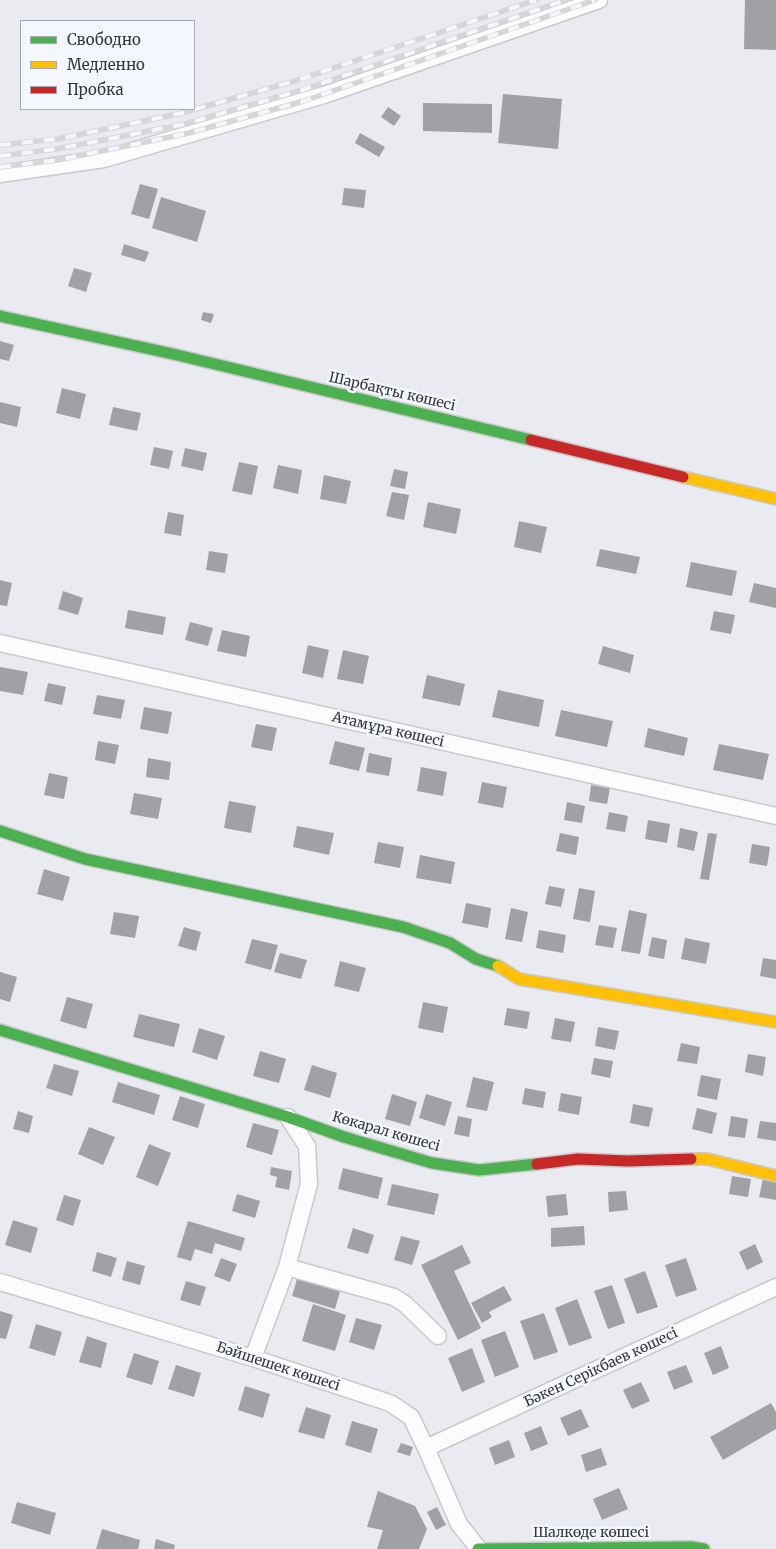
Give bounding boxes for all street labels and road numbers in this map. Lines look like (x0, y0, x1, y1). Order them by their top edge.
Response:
street label: Шарбақты көшесі (327, 369, 457, 415)
street label: Атамұра көшесі (331, 709, 445, 751)
street label: Көкарал көшесі (330, 1109, 442, 1155)
street label: Бәкен Серікбаев көшесі (521, 1325, 681, 1411)
street label: Бәйшешек көшесі (214, 1339, 342, 1395)
street label: Шалкөде көшесі (533, 1525, 649, 1541)

